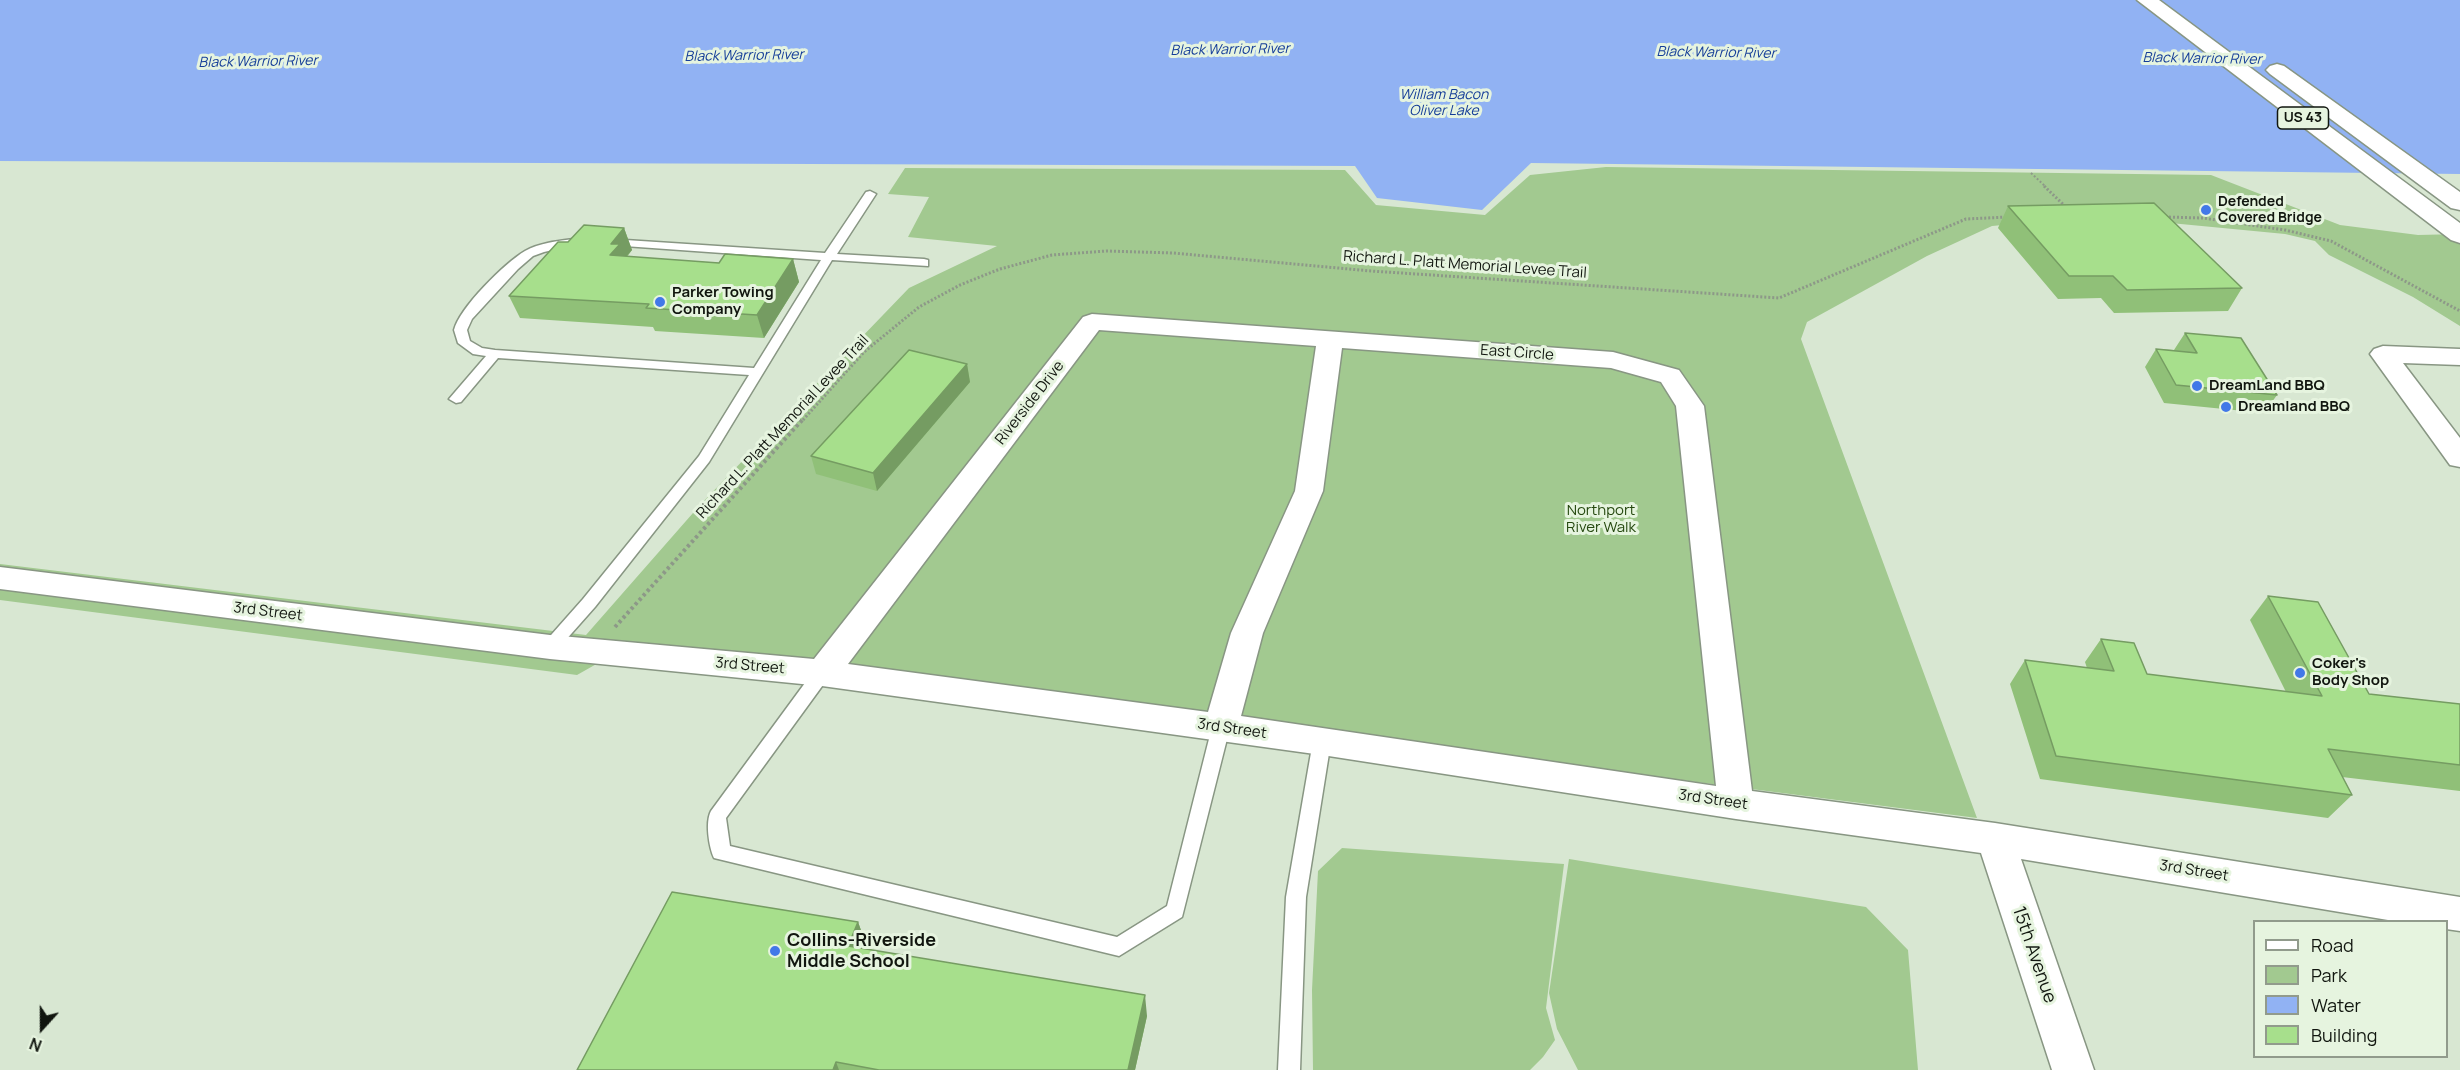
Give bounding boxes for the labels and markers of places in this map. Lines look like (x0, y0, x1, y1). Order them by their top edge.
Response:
place label: Defended Covered Bridge (2218, 194, 2322, 226)
marker: Defended Covered Bridge (2199, 203, 2213, 217)
place label: Parker Towing Company (672, 284, 774, 319)
marker: Parker Towing Company (653, 295, 667, 309)
place label: DreamLand BBQ (2209, 377, 2325, 395)
marker: DreamLand BBQ (2190, 379, 2204, 393)
place label: Dreamland BBQ (2238, 398, 2350, 416)
marker: Dreamland BBQ (2219, 400, 2233, 414)
place label: Coker's Body Shop (2312, 655, 2389, 690)
marker: Coker's Body Shop (2293, 666, 2307, 680)
place label: Collins-Riverside Middle School (787, 930, 936, 972)
marker: Collins-Riverside Middle School (768, 944, 782, 958)

